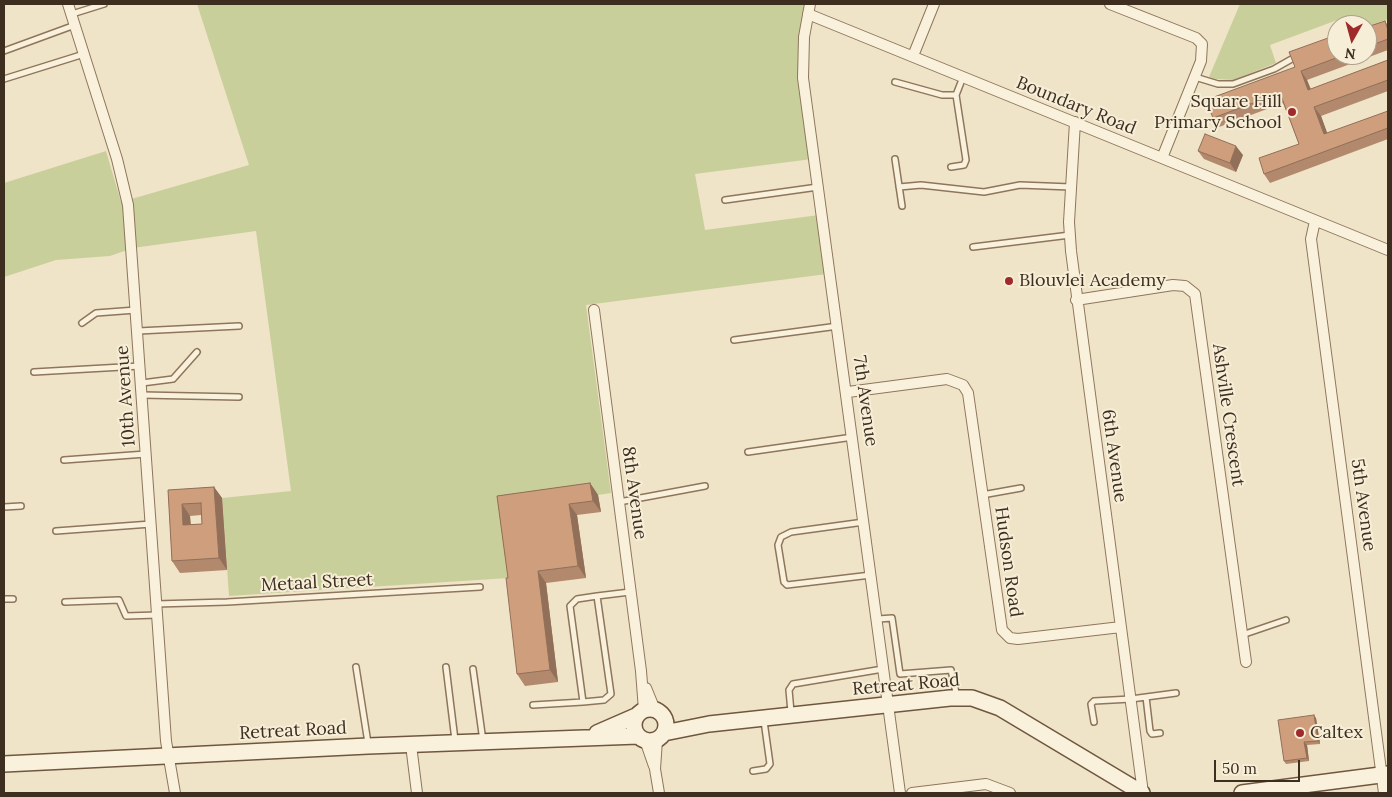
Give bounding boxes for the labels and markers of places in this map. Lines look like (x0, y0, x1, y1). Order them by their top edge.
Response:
place label: Square Hill Primary School (1154, 91, 1282, 134)
marker: Square Hill Primary School (1286, 106, 1298, 118)
place label: Blouvlei Academy (1019, 270, 1166, 292)
marker: Blouvlei Academy (1003, 275, 1015, 287)
place label: Caltex (1310, 722, 1363, 744)
marker: Caltex (1294, 727, 1306, 739)

